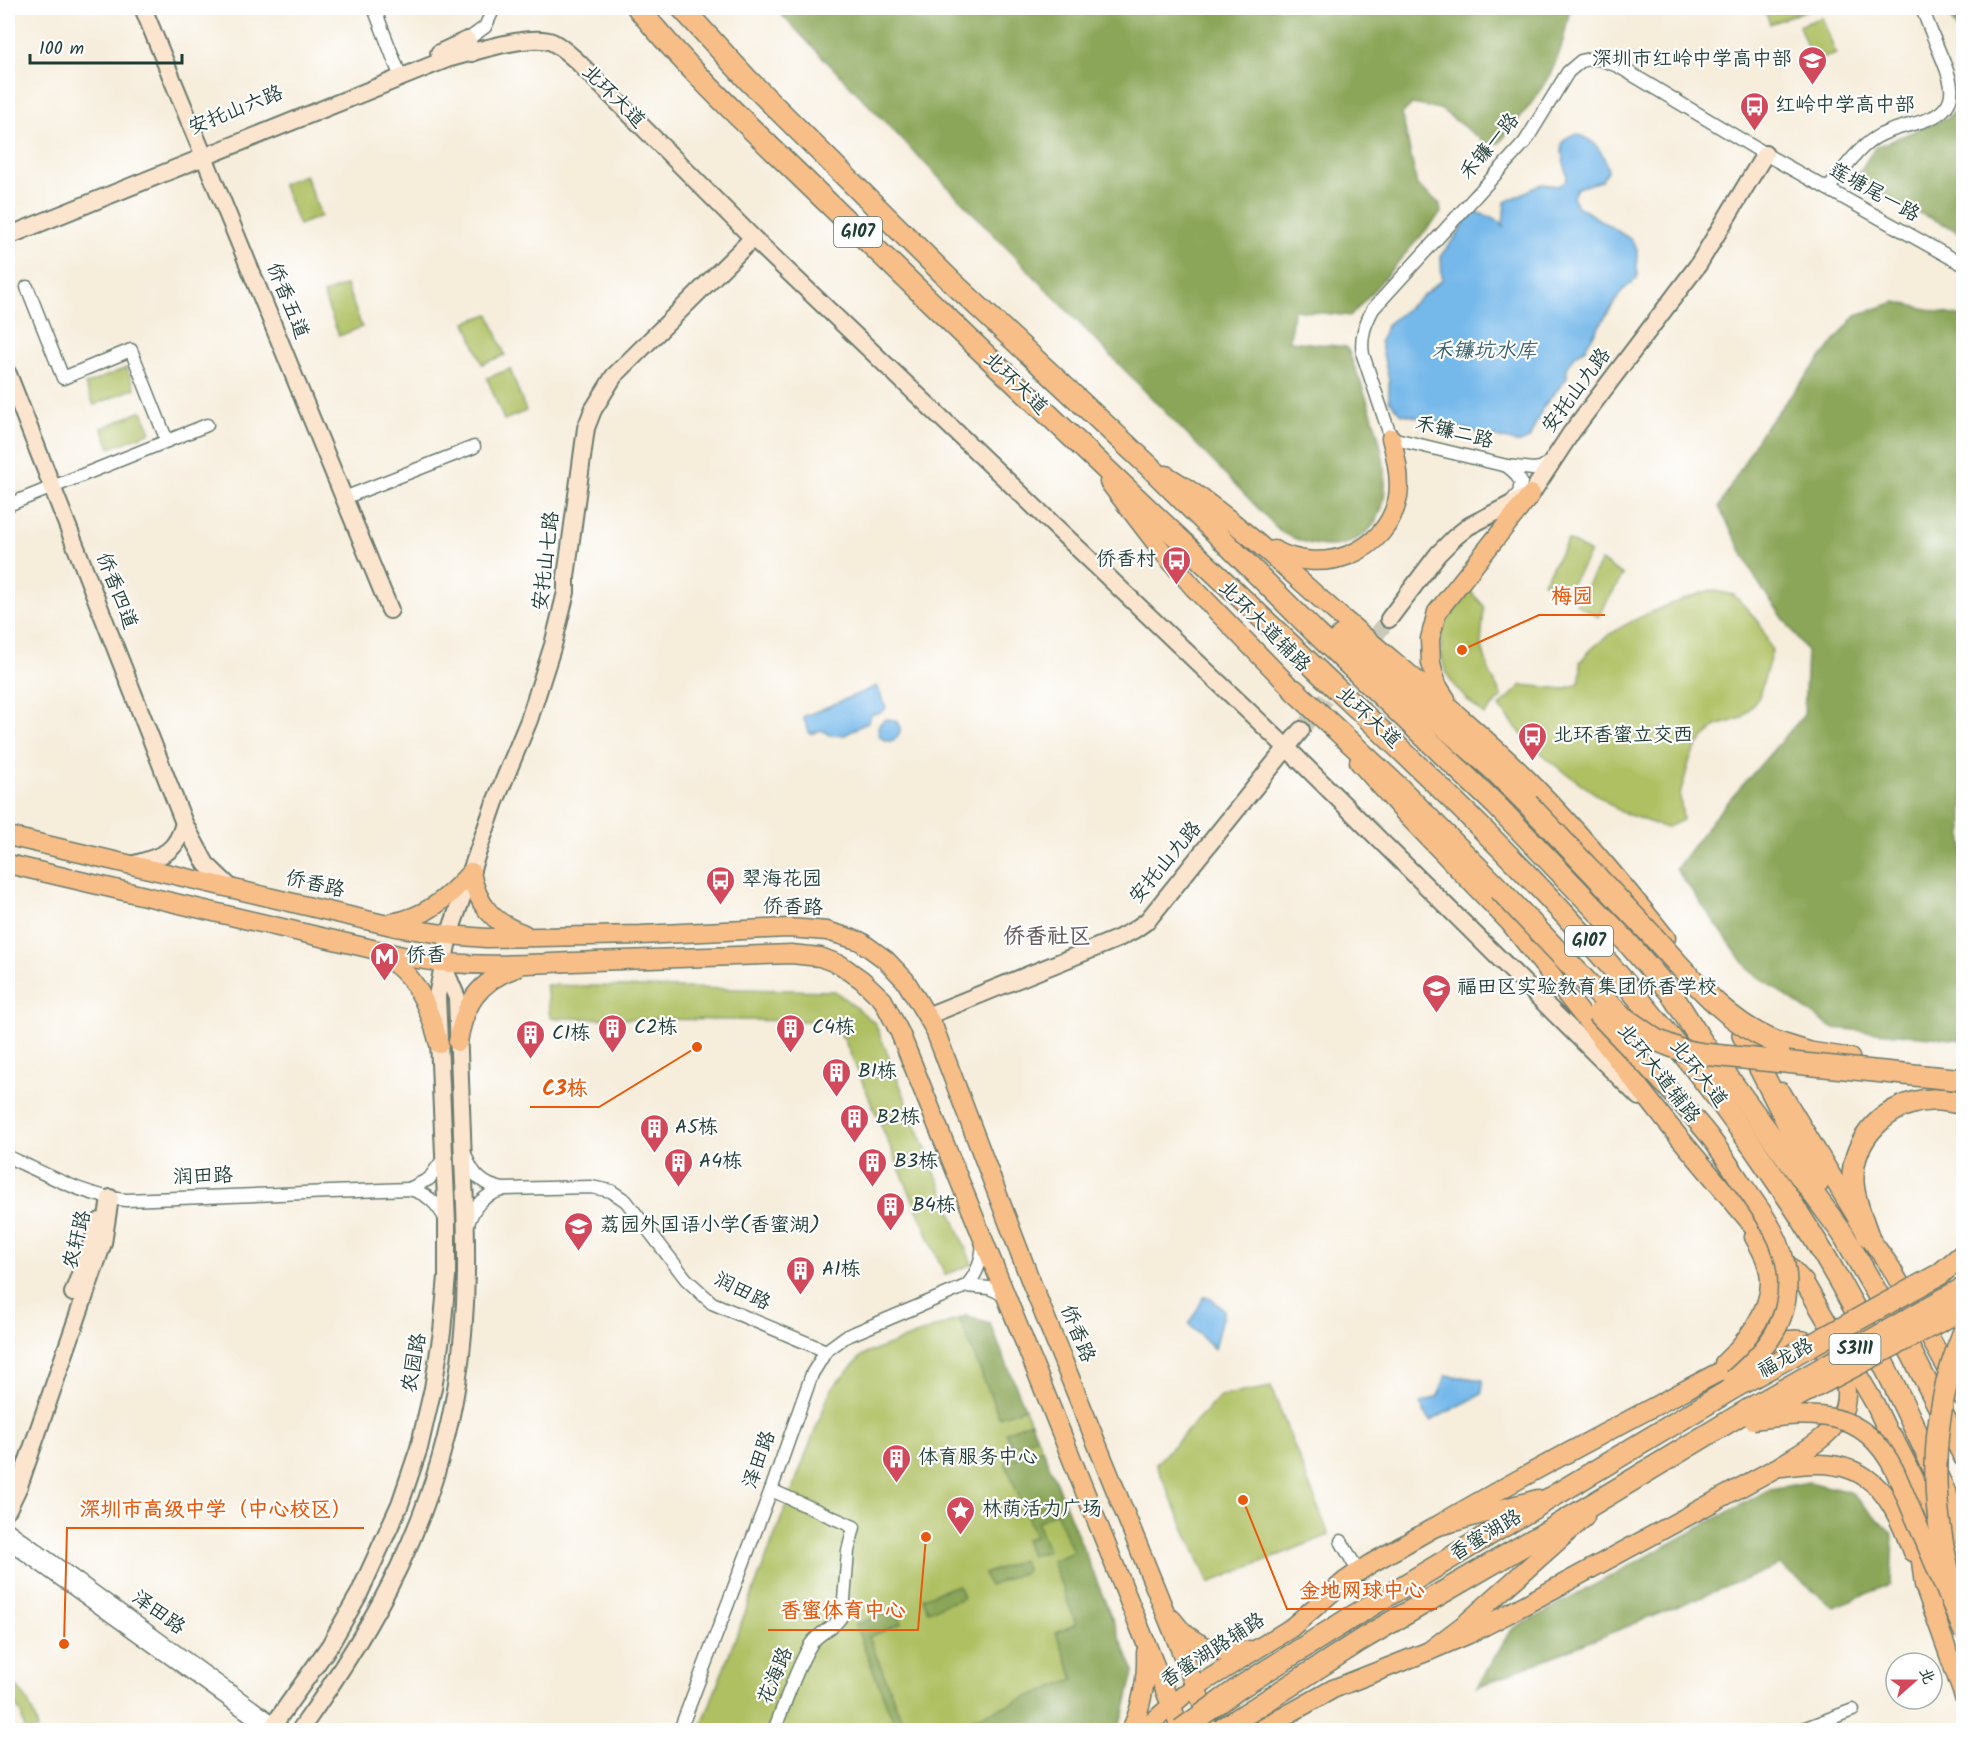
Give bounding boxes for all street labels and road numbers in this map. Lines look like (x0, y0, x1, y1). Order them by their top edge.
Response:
street label: 北环大道 (573, 57, 653, 137)
street label: 安托山六路 (184, 77, 289, 145)
street label: 禾镰一路 (1452, 105, 1529, 188)
street label: 莲塘尾一路 (1823, 155, 1926, 232)
road number: G107 (834, 217, 882, 247)
street label: 侨香五道 (257, 258, 317, 344)
street label: 安托山九路 (1534, 341, 1620, 441)
street label: 北环大道 (975, 345, 1055, 423)
street label: 禾镰二路 (1411, 408, 1498, 458)
street label: 安托山七路 (525, 508, 569, 613)
street label: 侨香四道 (87, 548, 145, 634)
street label: 北环大道辅路 (1210, 573, 1318, 681)
street label: 北环大道 (1328, 679, 1408, 757)
street label: 安托山九路 (1122, 814, 1211, 912)
street label: 侨香路 (282, 863, 349, 908)
street label: 侨香路 (762, 891, 825, 925)
road number: G107 (1565, 926, 1613, 956)
street label: 北环大道辅路 (1612, 1019, 1704, 1129)
street label: 北环大道 (1664, 1035, 1732, 1113)
street label: 润田路 (172, 1160, 235, 1194)
street label: 农轩路 (55, 1206, 101, 1273)
street label: 润田路 (708, 1264, 777, 1320)
street label: 侨香路 (1051, 1300, 1103, 1369)
street label: 农园路 (394, 1330, 436, 1395)
street label: 福龙路 (1752, 1330, 1821, 1388)
road number: S3111 (1830, 1334, 1880, 1364)
street label: 泽田路 (735, 1425, 786, 1494)
street label: 香蜜湖路 (1443, 1501, 1529, 1570)
street label: 泽田路 (124, 1582, 192, 1644)
street label: 香蜜湖路辅路 (1154, 1604, 1273, 1697)
street label: 花海路 (750, 1641, 803, 1710)

